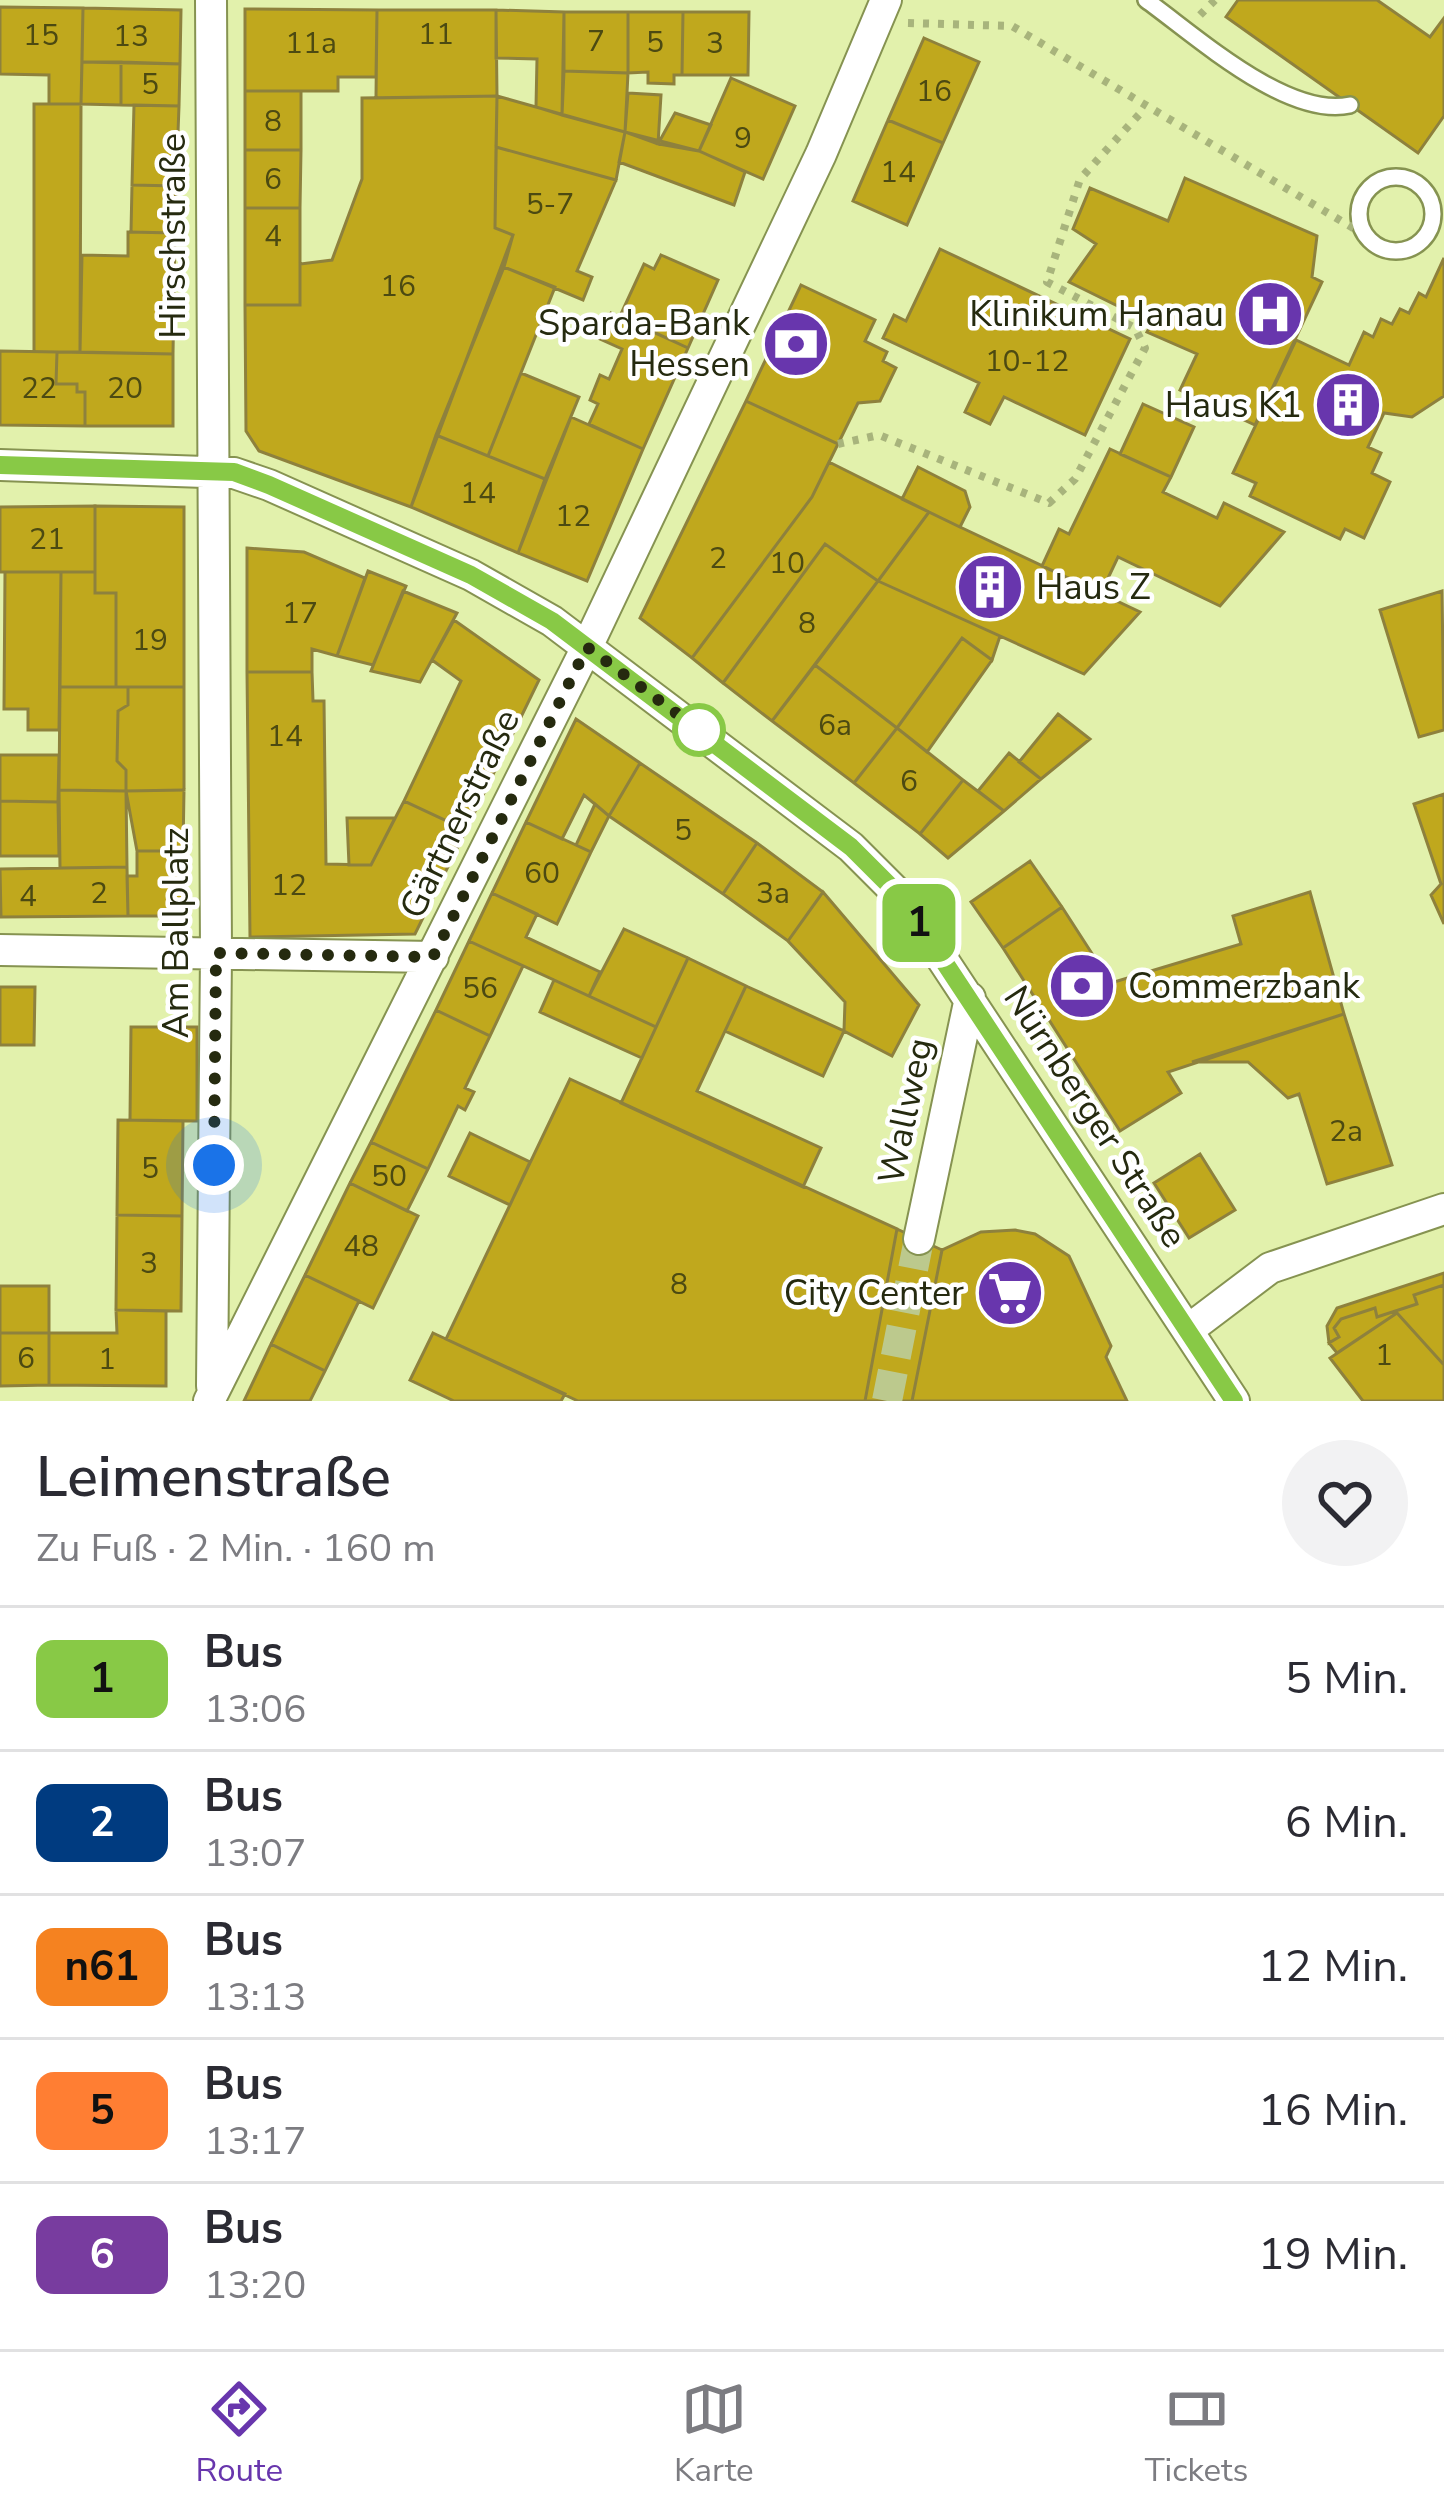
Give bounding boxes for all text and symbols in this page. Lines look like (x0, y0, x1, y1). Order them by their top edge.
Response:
house number: 11 (418, 14, 454, 55)
house number: 15 (23, 15, 59, 56)
house number: 13 (113, 16, 149, 57)
house number: 7 (587, 21, 605, 62)
house number: 5 (646, 22, 664, 63)
house number: 11a (285, 23, 337, 64)
house number: 3 (706, 23, 724, 64)
house number: 5 (141, 64, 159, 105)
house number: 16 (916, 71, 952, 112)
house number: 8 (264, 101, 282, 142)
house number: 9 (734, 118, 752, 159)
street label: Hirschstraße (149, 133, 198, 339)
house number: 14 (880, 152, 916, 193)
house number: 6 (264, 159, 282, 200)
house number: 5-7 (526, 184, 574, 225)
house number: 4 (264, 216, 282, 257)
house number: 16 (380, 266, 416, 307)
hospital icon: Klinikum Hanau (1235, 279, 1305, 349)
place label: Klinikum Hanau (969, 290, 1224, 339)
place label: Sparda-Bank Hessen (538, 299, 751, 389)
bank icon: Sparda-Bank Hessen (761, 309, 831, 379)
house number: 10-12 (985, 341, 1069, 382)
house number: 22 (21, 368, 57, 409)
house number: 20 (107, 368, 143, 409)
building icon: Haus K1 (1313, 370, 1383, 440)
place label: Haus K1 (1165, 381, 1302, 430)
house number: 14 (460, 473, 496, 514)
house number: 12 (555, 496, 591, 537)
house number: 21 (29, 519, 65, 560)
house number: 2 (709, 538, 727, 579)
house number: 10 (769, 543, 805, 584)
building icon: Haus Z (955, 552, 1025, 622)
place label: Haus Z (1036, 563, 1150, 612)
house number: 17 (282, 593, 318, 634)
house number: 8 (798, 603, 816, 644)
house number: 19 (132, 620, 168, 661)
street label: Gärtnerstraße (388, 701, 532, 927)
unlabelled marker (674, 705, 724, 755)
house number: 6a (818, 705, 852, 746)
house number: 14 (267, 716, 303, 757)
house number: 6 (900, 761, 918, 802)
house number: 5 (674, 810, 692, 851)
street label: Am Ballplatz (152, 827, 201, 1039)
house number: 60 (524, 853, 560, 894)
house number: 12 (271, 865, 307, 906)
house number: 2 (90, 873, 108, 914)
house number: 3a (756, 873, 790, 914)
house number: 4 (19, 876, 37, 917)
line badge: 1 (880, 884, 958, 962)
text: 1 (906, 894, 932, 951)
bank icon: Commerzbank (1047, 951, 1117, 1021)
place label: Commerzbank (1128, 962, 1361, 1011)
house number: 56 (462, 968, 498, 1009)
street label: Nürnberger Straße (992, 977, 1198, 1257)
street label: Wallweg (867, 1034, 945, 1188)
house number: 2a (1329, 1111, 1363, 1152)
your location (184, 1135, 244, 1195)
house number: 5 (141, 1148, 159, 1189)
house number: 50 (371, 1156, 407, 1197)
house number: 48 (343, 1226, 379, 1267)
house number: 3 (140, 1243, 158, 1284)
supermarket icon: City Center (975, 1258, 1045, 1328)
house number: 8 (670, 1264, 688, 1305)
place label: City Center (784, 1269, 964, 1318)
house number: 1 (1375, 1335, 1393, 1376)
house number: 6 (17, 1338, 35, 1379)
house number: 1 (98, 1339, 116, 1380)
text: Leimenstraße (36, 1438, 391, 1516)
button: heart (1282, 1440, 1408, 1566)
text: Zu Fuß · 2 Min. · 160 m (36, 1522, 436, 1575)
text: Bus (204, 1622, 283, 1683)
text: 5 Min. (1285, 1648, 1408, 1709)
text: 1 (89, 1650, 115, 1707)
text: 13:06 (204, 1683, 307, 1736)
text: Bus (204, 1766, 283, 1827)
text: 6 Min. (1285, 1792, 1408, 1853)
text: 2 (89, 1794, 115, 1851)
text: 13:07 (204, 1827, 307, 1880)
text: Bus (204, 1910, 283, 1971)
text: 12 Min. (1258, 1936, 1408, 1997)
text: n61 (65, 1938, 139, 1995)
text: 13:13 (204, 1971, 307, 2024)
text: Bus (204, 2054, 283, 2115)
text: 16 Min. (1258, 2080, 1408, 2141)
text: 5 (89, 2082, 115, 2139)
text: 13:17 (204, 2115, 307, 2168)
text: Bus (204, 2198, 283, 2259)
text: 19 Min. (1258, 2224, 1408, 2285)
text: 6 (89, 2226, 115, 2283)
text: 13:20 (204, 2259, 307, 2312)
tab: Route (195, 2376, 283, 2493)
tab: Karte (674, 2376, 754, 2493)
tab: Tickets (1145, 2376, 1249, 2493)

